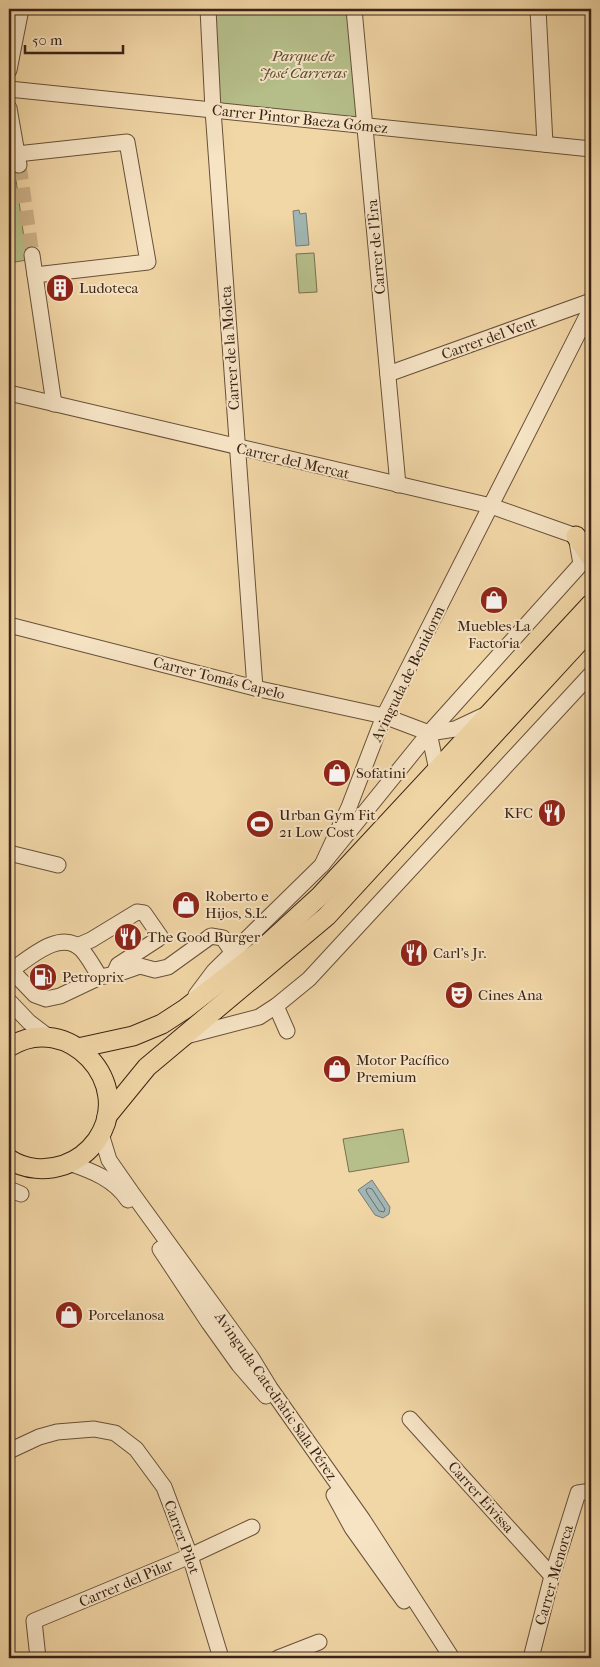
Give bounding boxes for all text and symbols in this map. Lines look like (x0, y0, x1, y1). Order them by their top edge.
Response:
scale bar (25, 22, 122, 54)
text: 50 m (32, 31, 63, 49)
park label: Parque de José Carreras (260, 47, 347, 82)
street label: Carrer Pintor Baeza Gómez (211, 101, 389, 137)
street label: Carrer de l’Era (363, 198, 389, 295)
building icon: Ludoteca (45, 273, 75, 303)
place label: Ludoteca (79, 279, 140, 297)
street label: Carrer de la Moleta (217, 284, 243, 411)
street label: Carrer del Vent (439, 312, 540, 364)
street label: Carrer del Mercat (235, 439, 352, 483)
shop icon: Muebles La Factoria (479, 585, 509, 615)
street label: Avinguda de Benidorm (367, 603, 449, 746)
place label: Muebles La Factoria (457, 617, 532, 652)
street label: Carrer Tomás Capelo (151, 653, 287, 703)
shop icon: Sofatini (322, 758, 352, 788)
place label: Sofatini (356, 764, 407, 782)
restaurant icon: KFC (537, 798, 567, 828)
place label: KFC (504, 804, 533, 822)
place label: Urban Gym Fit 21 Low Cost (279, 806, 376, 841)
sports icon: Urban Gym Fit 21 Low Cost (245, 809, 275, 839)
place label: Roberto e Hijos, S.L. (205, 887, 269, 922)
shop icon: Roberto e Hijos, S.L. (171, 890, 201, 920)
restaurant icon: The Good Burger (113, 922, 143, 952)
place label: The Good Burger (147, 928, 261, 946)
restaurant icon: Carl's Jr. (399, 938, 429, 968)
place label: Carl's Jr. (433, 944, 487, 962)
fuel station icon: Petroprix (28, 962, 58, 992)
place label: Petroprix (62, 968, 124, 986)
theatre icon: Cines Ana (444, 980, 474, 1010)
place label: Cines Ana (478, 986, 544, 1004)
place label: Motor Pacífico Premium (356, 1051, 449, 1086)
shop icon: Motor Pacífico Premium (322, 1054, 352, 1084)
shop icon: Porcelanosa (54, 1300, 84, 1330)
place label: Porcelanosa (88, 1306, 165, 1324)
street label: Avinguda Catedràtic Sala Pérez (210, 1308, 341, 1484)
street label: Carrer Eivissa (444, 1458, 519, 1537)
street label: Carrer Pilot (160, 1498, 204, 1577)
street label: Carrer Menorca (531, 1522, 577, 1627)
street label: Carrer del Pilar (76, 1555, 176, 1611)

